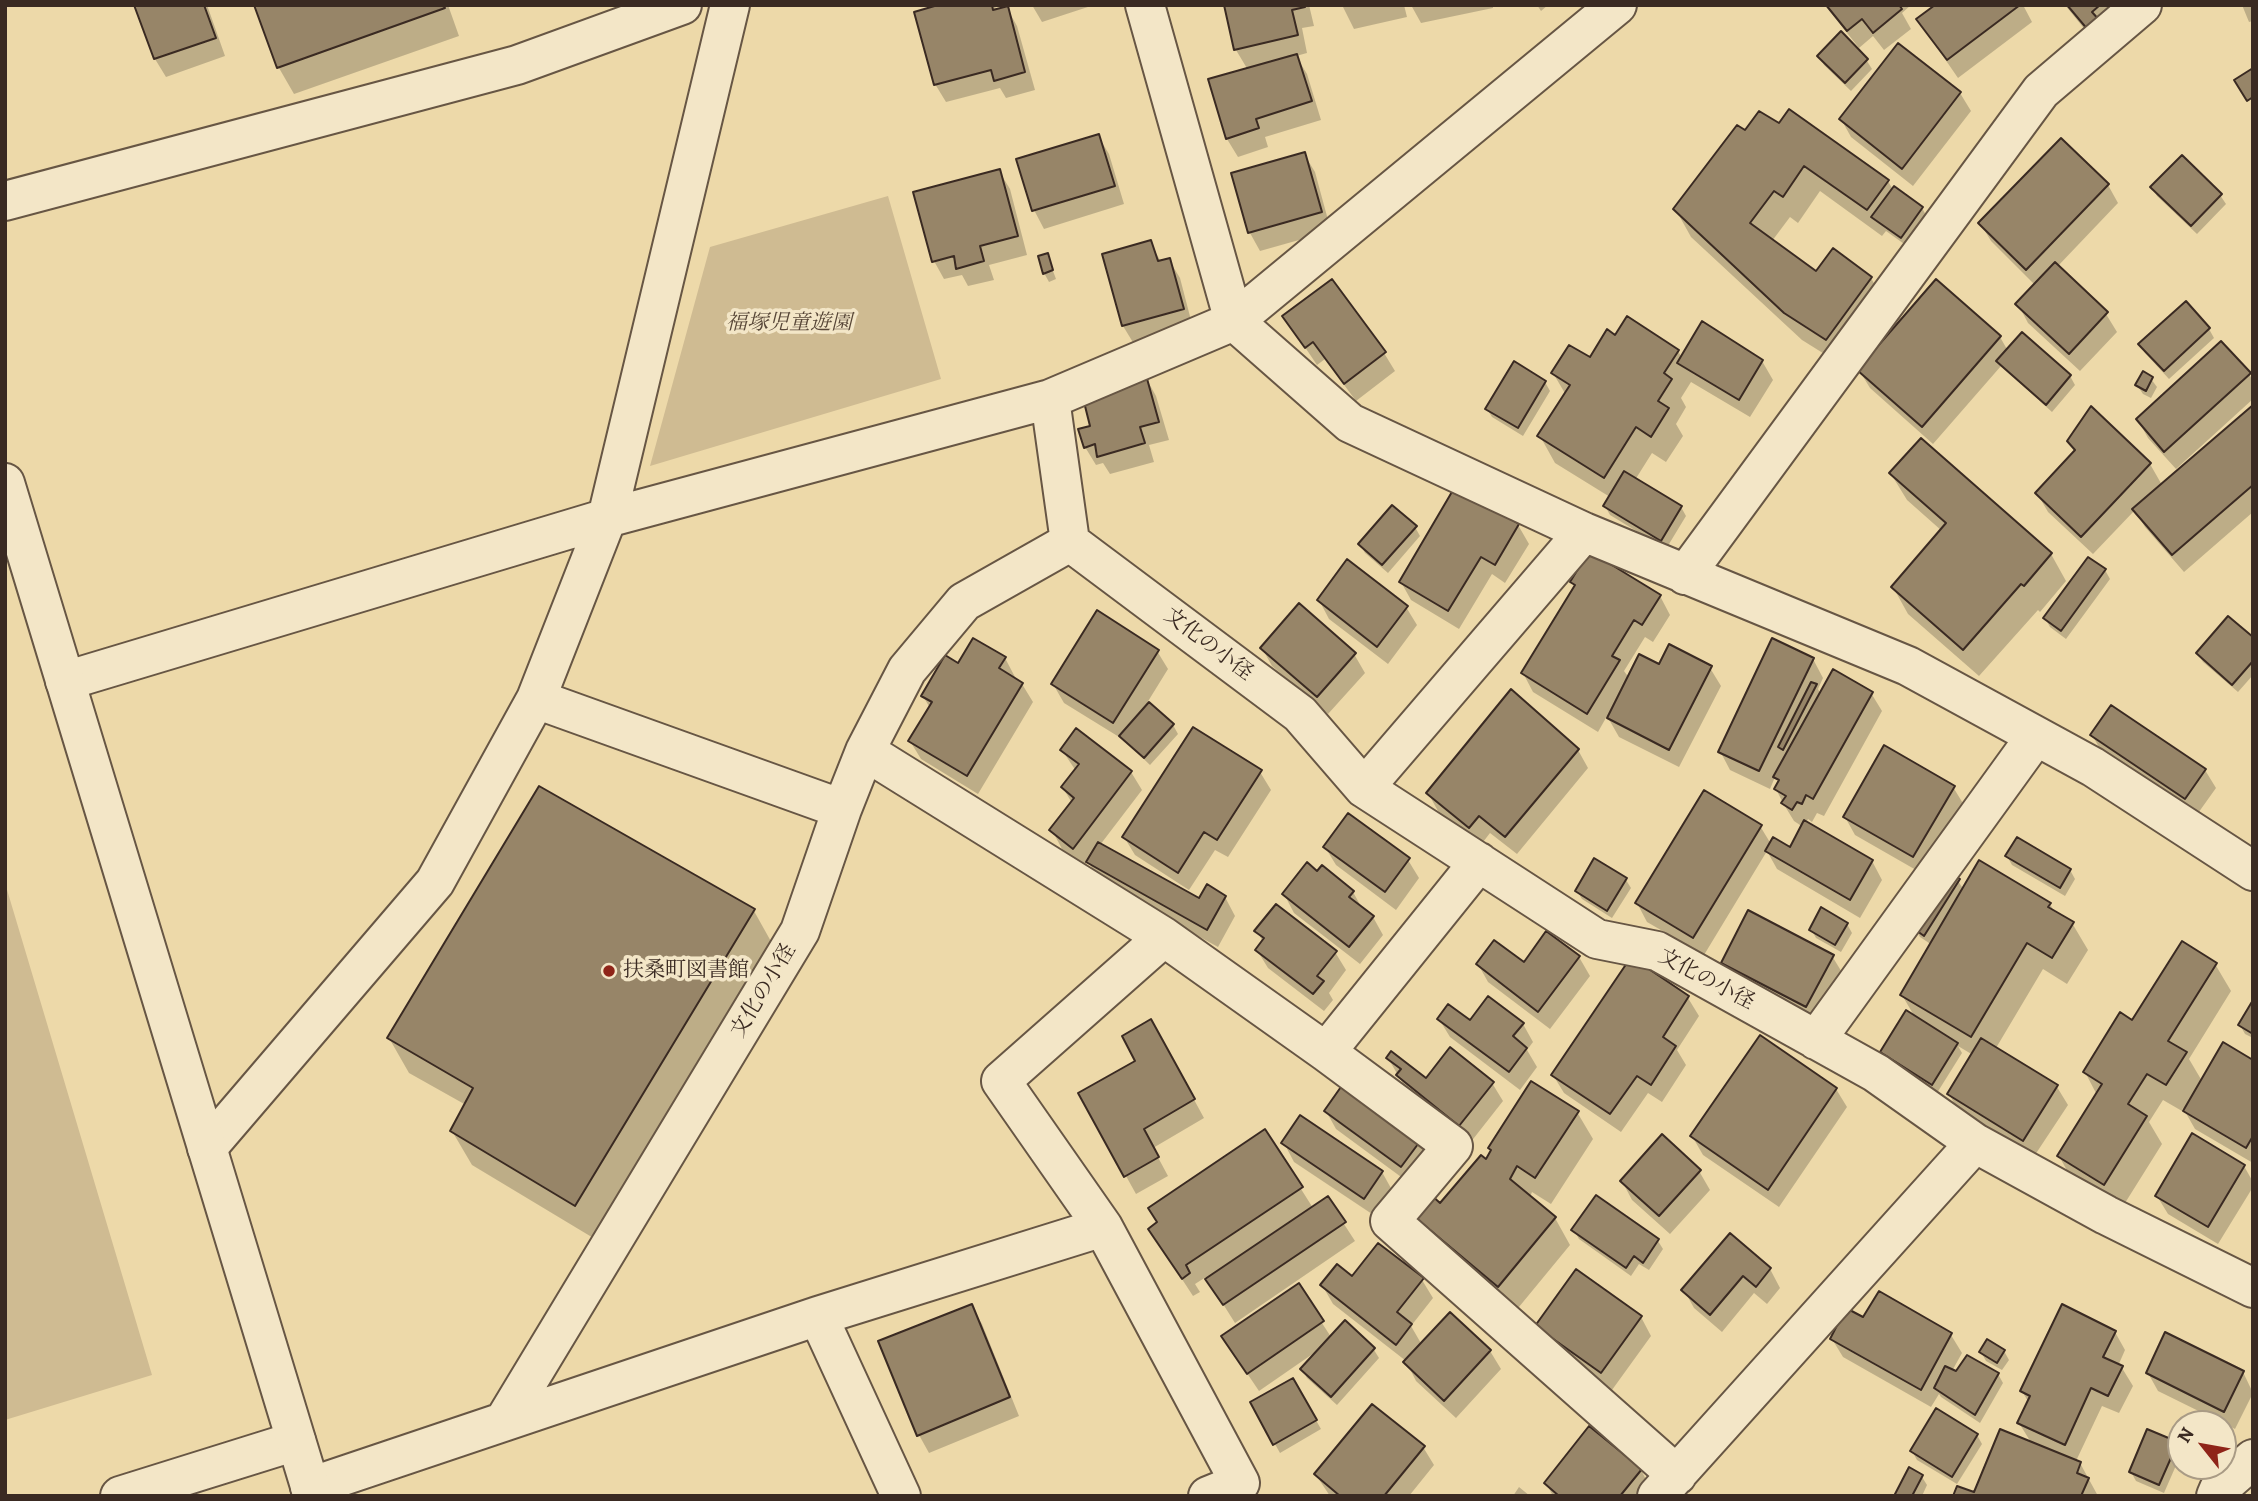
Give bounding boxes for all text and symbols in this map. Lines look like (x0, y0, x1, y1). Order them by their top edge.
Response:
park label: 福塚児童遊園 (726, 311, 852, 337)
street label: 文化の小径 (1158, 603, 1258, 687)
street label: 文化の小径 (726, 940, 802, 1042)
street label: 文化の小径 (1654, 944, 1758, 1016)
place label: 扶桑町図書館 (623, 958, 749, 984)
marker: 扶桑町図書館 (601, 963, 617, 979)
north arrow (2167, 1410, 2237, 1480)
text: N (2171, 1423, 2200, 1448)

